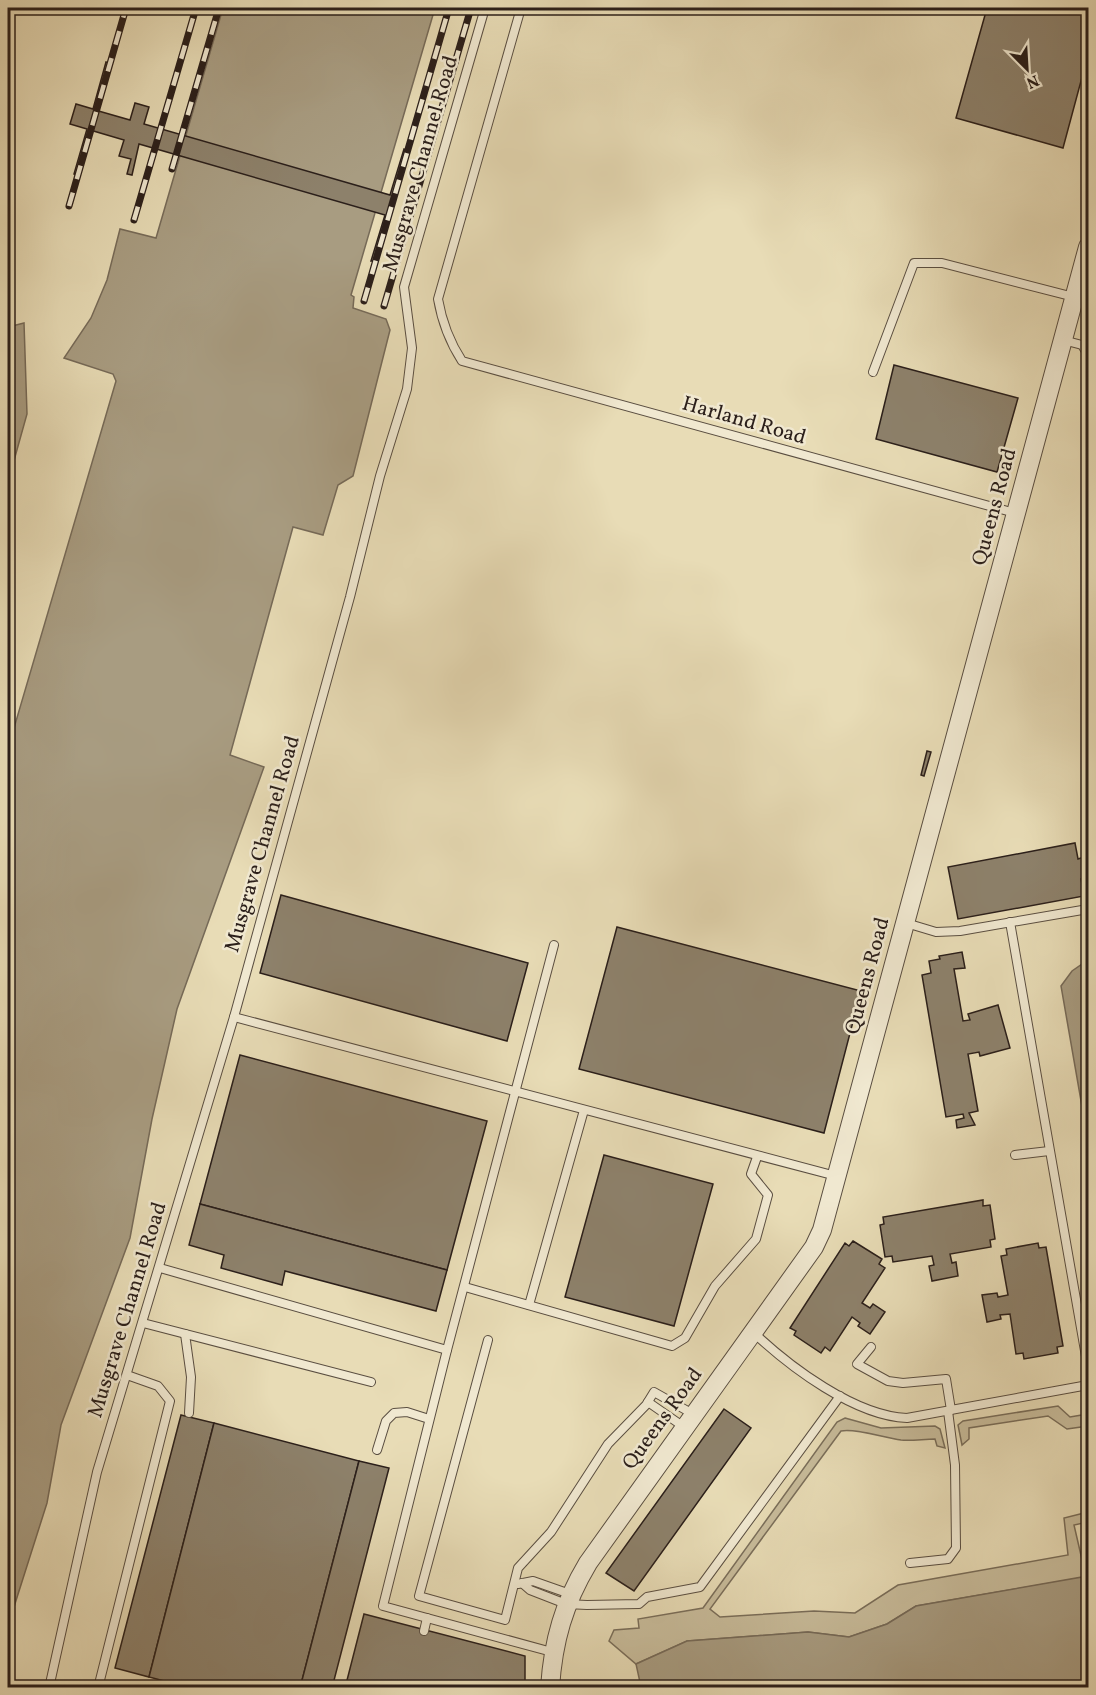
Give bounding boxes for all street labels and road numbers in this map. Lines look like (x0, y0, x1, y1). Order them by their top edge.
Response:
street label: Musgrave Channel Road (376, 52, 466, 276)
street label: Harland Road (679, 389, 809, 453)
street label: Queens Road (965, 445, 1025, 569)
street label: Musgrave Channel Road (218, 732, 308, 956)
street label: Queens Road (838, 914, 898, 1038)
street label: Musgrave Channel Road (81, 1199, 175, 1421)
street label: Queens Road (616, 1362, 710, 1476)

